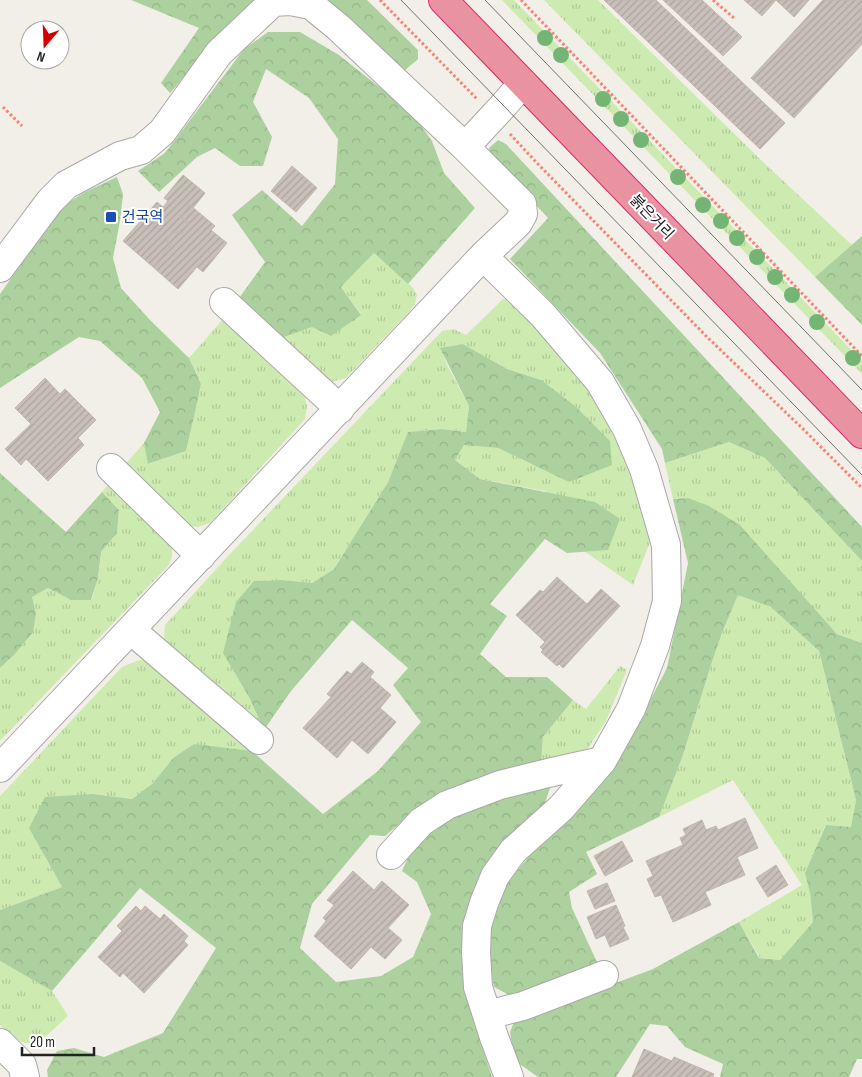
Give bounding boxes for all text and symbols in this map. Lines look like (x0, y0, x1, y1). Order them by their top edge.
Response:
north arrow (20, 20, 70, 70)
text: N (35, 48, 47, 66)
street label: 붉은거리 (626, 191, 678, 244)
place label: 건국역 (122, 208, 163, 227)
marker: 건국역 (104, 210, 118, 224)
scale bar (22, 1024, 95, 1056)
text: 20 m (30, 1033, 55, 1052)

